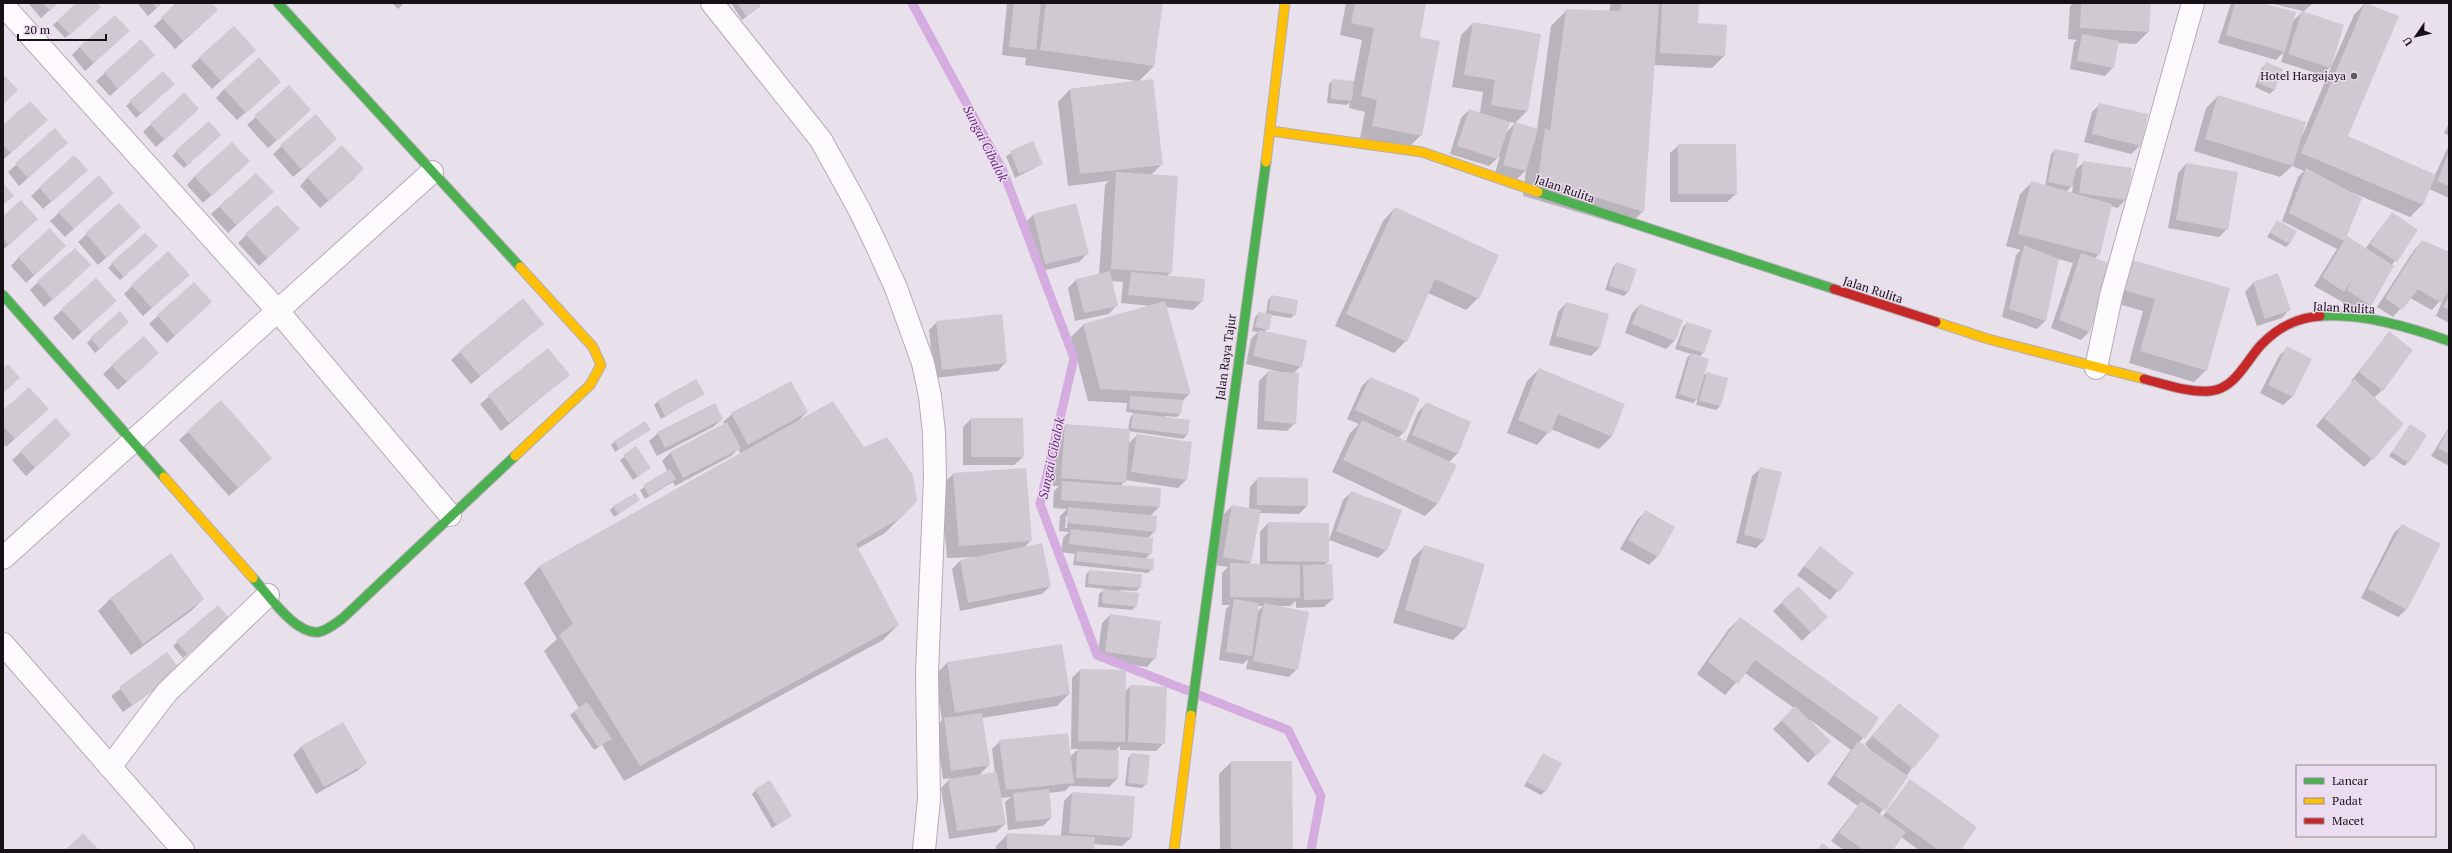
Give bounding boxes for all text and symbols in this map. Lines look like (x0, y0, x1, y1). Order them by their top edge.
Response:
scale bar (18, 16, 106, 42)
north arrow (2396, 16, 2436, 56)
text: 20 m (24, 22, 51, 37)
text: U (2400, 34, 2416, 49)
place label: Hotel Hargajaya (2260, 68, 2346, 83)
marker: Hotel Hargajaya (2349, 71, 2359, 81)
water label: Sungai Cibalok (959, 102, 1013, 185)
street label: Jalan Rulita (1533, 171, 1597, 206)
street label: Jalan Rulita (1841, 273, 1905, 306)
street label: Jalan Rulita (2313, 298, 2375, 317)
street label: Jalan Raya Tajur (1212, 313, 1239, 401)
water label: Sungai Cibalok (1034, 415, 1069, 501)
legend (2296, 765, 2436, 837)
text: Lancar (2332, 773, 2368, 788)
text: Padat (2332, 793, 2363, 808)
text: Macet (2332, 813, 2365, 828)

